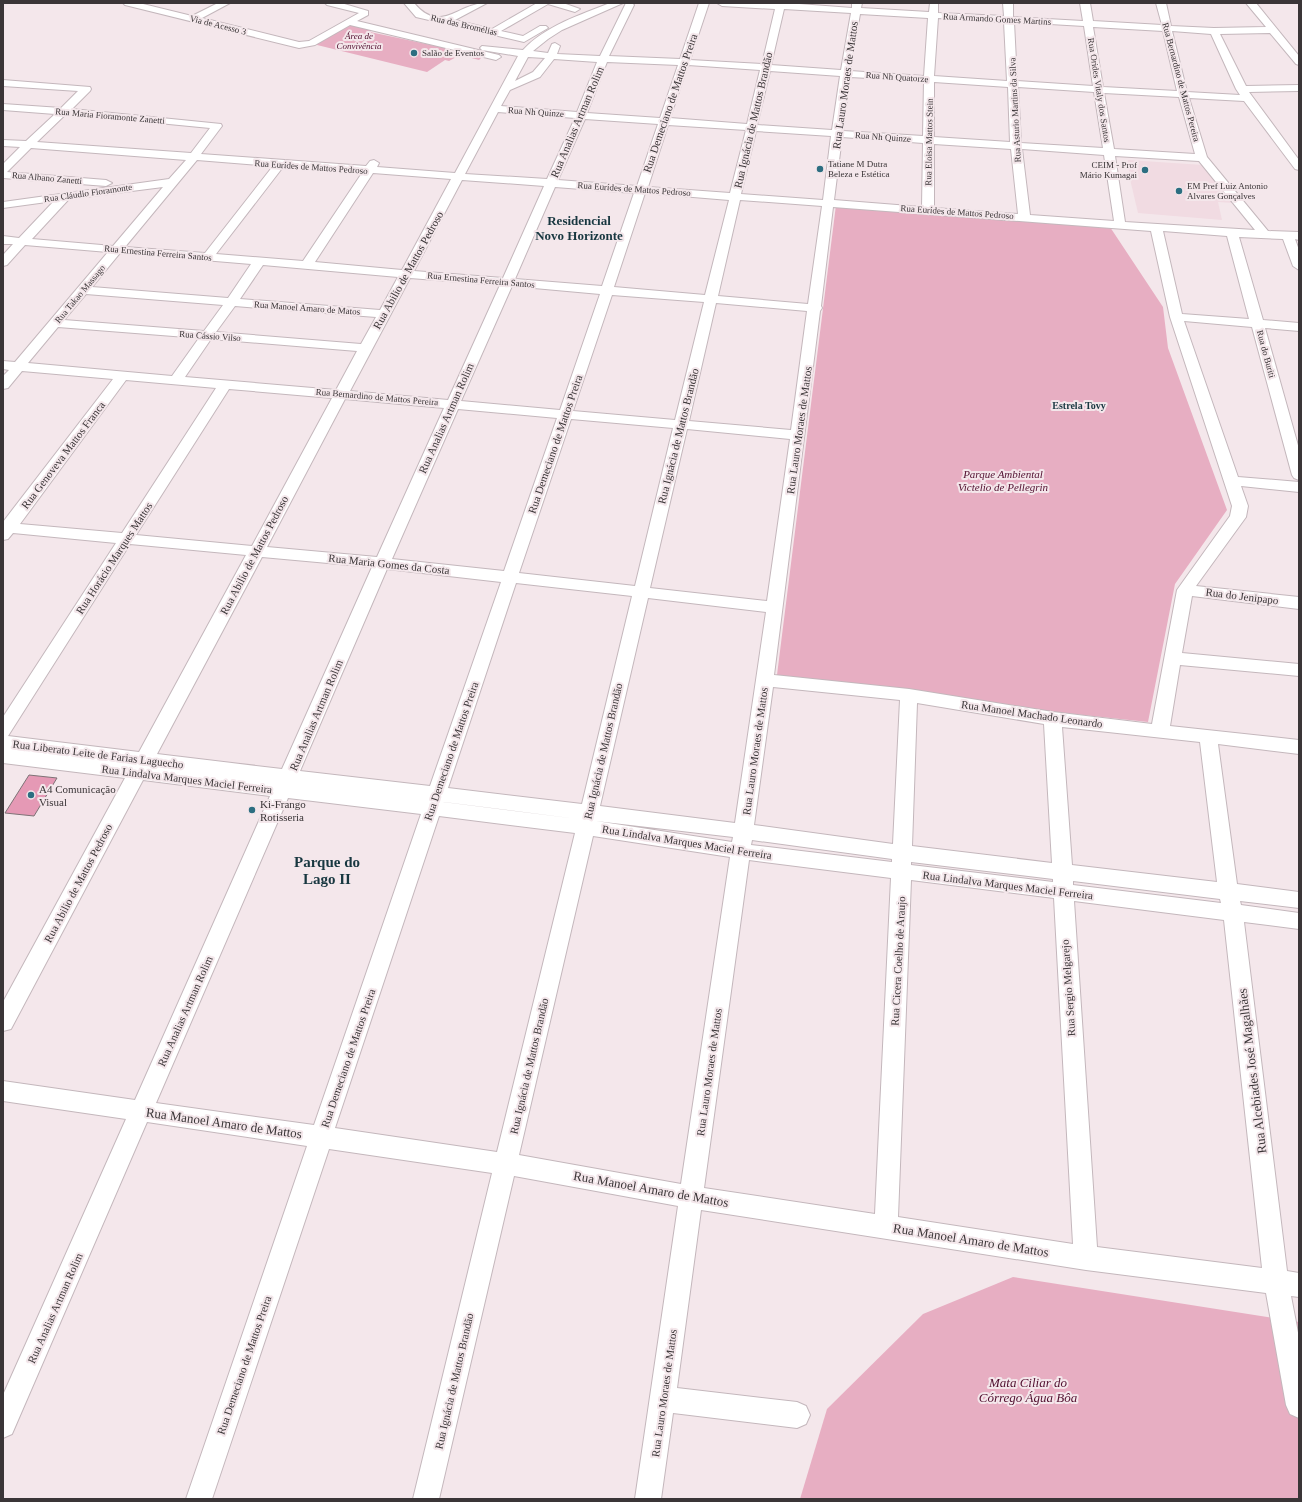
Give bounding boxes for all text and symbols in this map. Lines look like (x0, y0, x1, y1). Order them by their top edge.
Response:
street label: Rua Armando Gomes Martins (943, 11, 1052, 27)
street label: Rua das Bromélias (430, 12, 499, 38)
street label: Via de Acesso 3 (189, 13, 248, 37)
street label: Rua Lauro Moraes de Mattos (830, 20, 860, 150)
street label: Rua Bernardino de Mattos Pereira (1160, 21, 1202, 143)
park label: Área de Convivência (337, 31, 382, 51)
street label: Rua Demeciano de Mattos Preira (641, 32, 699, 174)
street label: Rua Orides Vitaly dos Santos (1086, 37, 1112, 144)
marker: Salão de Eventos (409, 48, 419, 58)
place label: Salão de Eventos (422, 48, 484, 58)
street label: Rua Ignácia de Mattos Brandão (731, 50, 775, 189)
street label: Rua Asturio Martins da Silva (1007, 57, 1023, 163)
street label: Rua Analias Artman Rolim (548, 64, 606, 179)
street label: Rua Nh Quatorze (865, 70, 929, 84)
street label: Rua Eloisa Mattos Stein (923, 98, 935, 186)
street label: Rua Nh Quinze (508, 105, 564, 119)
street label: Rua Maria Fioramonte Zanetti (55, 106, 166, 126)
street label: Rua Nh Quinze (855, 130, 911, 144)
street label: Rua Eurídes de Mattos Pedroso (254, 158, 368, 176)
place label: Tatiane M Dutra Beleza e Estética (828, 159, 889, 179)
place label: CEIM - Prof Mário Kumagai (1080, 160, 1137, 180)
marker: Tatiane M Dutra Beleza e Estética (815, 164, 825, 174)
marker: CEIM - Prof Mário Kumagai (1140, 165, 1150, 175)
street label: Rua Albano Zanetti (11, 170, 83, 186)
street label: Rua Eurídes de Mattos Pedroso (577, 180, 691, 198)
place label: EM Pref Luiz Antonio Alvares Gonçalves (1187, 181, 1268, 201)
street label: Rua Cláudio Fioramonte (43, 182, 133, 204)
marker: EM Pref Luiz Antonio Alvares Gonçalves (1174, 186, 1184, 196)
street label: Rua Eurídes de Mattos Pedroso (900, 203, 1014, 221)
street label: Rua Abilio de Mattos Pedroso (371, 209, 446, 331)
district label: Residencial Novo Horizonte (535, 213, 623, 243)
street label: Rua Ernestina Ferreira Santos (104, 243, 213, 263)
street label: Rua Takao Massago (53, 263, 108, 325)
street label: Rua Ernestina Ferreira Santos (427, 270, 536, 290)
street label: Rua Manoel Amaro de Matos (254, 299, 361, 317)
street label: Rua Cássio Vilso (179, 329, 242, 343)
street label: Rua do Buriti (1255, 329, 1277, 379)
street label: Rua Analias Artman Rolim (416, 361, 476, 475)
street label: Rua Lauro Moraes de Mattos (784, 365, 814, 495)
street label: Rua Ignácia de Mattos Brandão (655, 366, 701, 505)
street label: Rua Demeciano de Mattos Preira (526, 373, 584, 515)
street label: Rua Bernardino de Mattos Pereira (315, 387, 439, 407)
street label: Rua Genoveva Mattos Franca (19, 399, 107, 511)
district label: Estrela Tovy (1052, 400, 1106, 411)
park label: Parque Ambiental Victelio de Pellegrin (958, 468, 1049, 493)
street label: Rua Abilio de Mattos Pedroso (218, 493, 291, 616)
street label: Rua Horácio Marques Mattos (73, 500, 155, 616)
street label: Rua Maria Gomes da Costa (328, 552, 450, 576)
street label: Rua do Jenipapo (1205, 586, 1280, 606)
street label: Rua Analias Artman Rolim (287, 657, 345, 772)
street label: Rua Demeciano de Mattos Preira (422, 680, 480, 822)
street label: Rua Ignácia de Mattos Brandão (581, 681, 625, 820)
street label: Rua Lauro Moraes de Mattos (740, 686, 770, 816)
street label: Rua Manoel Machado Leonardo (961, 698, 1104, 730)
street label: Rua Liberato Leite de Farias Laguecho (12, 738, 185, 770)
street label: Rua Lindalva Marques Maciel Ferreira (101, 763, 273, 795)
place label: A4 Comunicação Visual (39, 783, 116, 808)
marker: A4 Comunicação Visual (26, 790, 36, 800)
place label: Ki-Frango Rotisseria (260, 798, 306, 823)
marker: Ki-Frango Rotisseria (247, 805, 257, 815)
street label: Rua Abilio de Mattos Pedroso (42, 821, 115, 944)
street label: Rua Lindalva Marques Maciel Ferreira (601, 823, 773, 861)
district label: Parque do Lago II (294, 854, 360, 887)
street label: Rua Lindalva Marques Maciel Ferreira (922, 869, 1094, 901)
street label: Rua Cicera Coelho de Araujo (889, 896, 907, 1026)
street label: Rua Sergio Melgarejo (1059, 939, 1077, 1037)
street label: Rua Analias Artman Rolim (155, 954, 215, 1068)
street label: Rua Demeciano de Mattos Preira (319, 987, 377, 1129)
street label: Rua Alcebiades José Magalhães (1234, 987, 1270, 1155)
street label: Rua Ignácia de Mattos Brandão (507, 996, 551, 1135)
street label: Rua Lauro Moraes de Mattos (694, 1007, 724, 1137)
street label: Rua Manoel Amaro de Mattos (145, 1105, 303, 1141)
street label: Rua Manoel Amaro de Mattos (572, 1168, 730, 1210)
street label: Rua Manoel Amaro de Mattos (892, 1220, 1050, 1260)
street label: Rua Analias Artman Rolim (25, 1251, 85, 1365)
street label: Rua Demeciano de Mattos Preira (215, 1294, 273, 1436)
street label: Rua Ignácia de Mattos Brandão (432, 1311, 476, 1450)
street label: Rua Lauro Moraes de Mattos (649, 1328, 679, 1458)
park label: Mata Ciliar do Córrego Água Bôa (979, 1375, 1078, 1405)

